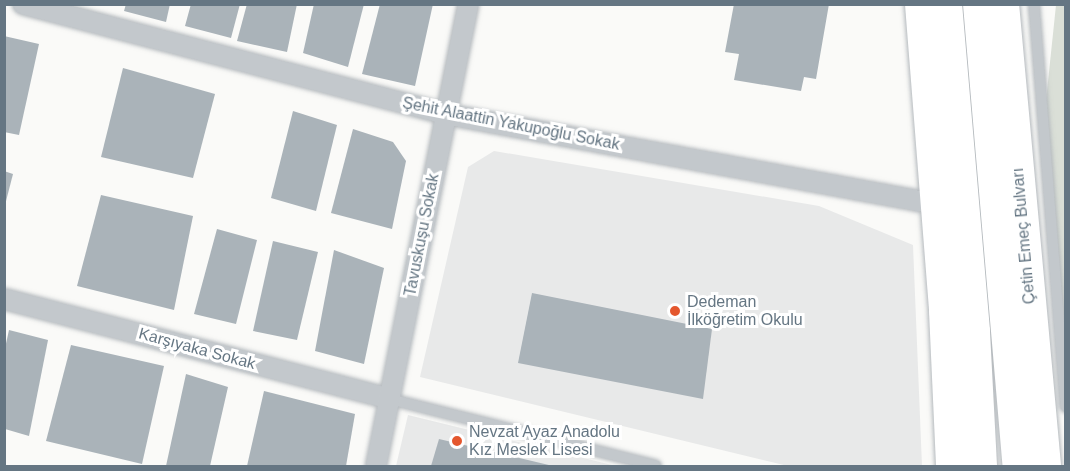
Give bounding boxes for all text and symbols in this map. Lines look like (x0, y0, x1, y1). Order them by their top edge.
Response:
street label: Şehit Alaattin Yakupoğlu Sokak (400, 93, 622, 155)
street label: Çetin Emeç Bulvarı (1008, 167, 1040, 305)
street label: Tavuskuşu Sokak (401, 172, 443, 298)
place label: Dedeman İlköğretim Okulu (687, 292, 803, 330)
marker: Dedeman İlköğretim Okulu (668, 304, 682, 318)
street label: Karşıyaka Sokak (137, 324, 257, 374)
place label: Nevzat Ayaz Anadolu Kız Meslek Lisesi (469, 422, 622, 460)
marker: Nevzat Ayaz Anadolu Kız Meslek Lisesi (450, 434, 464, 448)

